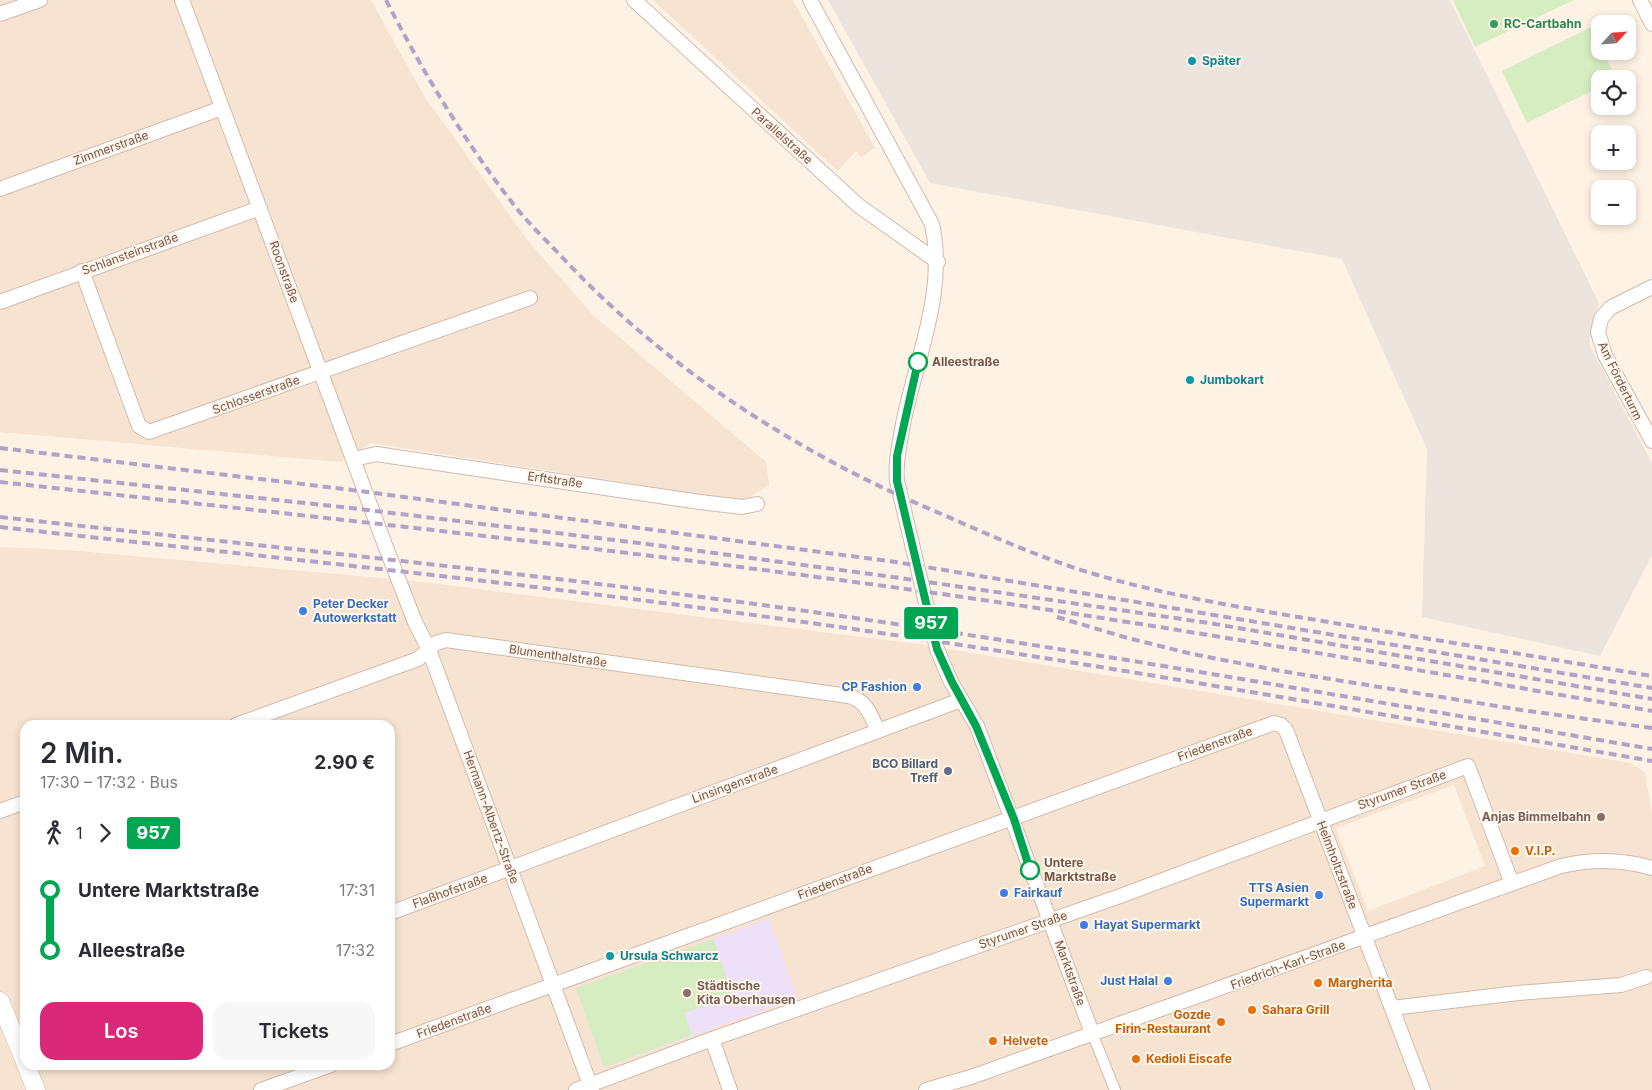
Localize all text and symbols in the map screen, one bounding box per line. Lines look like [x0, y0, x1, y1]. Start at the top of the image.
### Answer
north arrow [1591, 15, 1636, 60]
map controls [1591, 15, 1636, 225]
place label: RC-Cartbahn [1504, 16, 1581, 31]
marker: RC-Cartbahn [1488, 18, 1500, 30]
place label: Später [1202, 53, 1241, 68]
marker: Später [1186, 55, 1198, 67]
button: locate [1591, 70, 1636, 115]
street label: Parallelstraße [749, 104, 816, 167]
button: + [1591, 125, 1636, 170]
street label: Zimmerstraße [71, 127, 150, 168]
button: − [1591, 180, 1636, 225]
street label: Schlansteinstraße [80, 229, 180, 278]
street label: Roonstraße [266, 239, 303, 305]
street label: Am Förderturm [1595, 339, 1646, 423]
marker: Alleestraße [908, 352, 928, 372]
place label: Alleestraße [932, 354, 1000, 369]
street label: Schlosserstraße [210, 372, 302, 417]
place label: Jumbokart [1200, 372, 1264, 387]
marker: Jumbokart [1184, 374, 1196, 386]
street label: Erftstraße [526, 468, 584, 491]
place label: Peter Decker Autowerkstatt [313, 596, 397, 625]
marker: Peter Decker Autowerkstatt [297, 605, 309, 617]
line badge: 957 [902, 607, 960, 639]
text: 957 [914, 612, 948, 633]
street label: Blumenthalstraße [508, 641, 608, 670]
place label: CP Fashion [841, 679, 907, 694]
marker: CP Fashion [911, 681, 923, 693]
street label: Friedenstraße [1175, 723, 1254, 764]
text: 2 Min. [40, 736, 124, 770]
street label: Hermann-Albertz-Straße [460, 748, 523, 886]
text: 2.90 € [314, 751, 375, 774]
place label: BCO Billard Treff [872, 756, 938, 785]
street label: Linsingenstraße [690, 761, 780, 806]
marker: BCO Billard Treff [942, 765, 954, 777]
street label: Styrumer Straße [1356, 767, 1448, 812]
text: 17:30 – 17:32 · Bus [40, 772, 178, 792]
place label: Anjas Bimmelbahn [1482, 809, 1591, 824]
marker: Anjas Bimmelbahn [1595, 811, 1607, 823]
icon: walk [40, 819, 68, 847]
icon: forward [91, 819, 119, 847]
street label: Helmholtzstraße [1314, 819, 1361, 911]
text: 957 [137, 822, 170, 843]
text: 1 [76, 823, 83, 843]
place label: V.I.P. [1525, 843, 1556, 858]
marker: V.I.P. [1509, 845, 1521, 857]
place label: Untere Marktstraße [1044, 855, 1116, 884]
street label: Friedenstraße [795, 860, 874, 903]
marker: Untere Marktstraße [1020, 860, 1040, 880]
street label: Flaßhofstraße [410, 870, 489, 911]
text: Untere Marktstraße [78, 879, 259, 902]
text: 17:31 [339, 880, 375, 900]
place label: TTS Asien Supermarkt [1240, 880, 1310, 909]
place label: Fairkauf [1014, 885, 1063, 900]
marker: Fairkauf [998, 887, 1010, 899]
marker: TTS Asien Supermarkt [1313, 889, 1325, 901]
street label: Styrumer Straße [976, 907, 1069, 952]
place label: Hayat Supermarkt [1094, 917, 1201, 932]
marker: Hayat Supermarkt [1078, 919, 1090, 931]
street label: Friedrich-Karl-Straße [1228, 937, 1347, 992]
street label: Marktstraße [1052, 938, 1089, 1008]
text: Alleestraße [78, 939, 185, 962]
text: 17:32 [336, 940, 375, 960]
place label: Ursula Schwarcz [620, 948, 719, 963]
marker: Ursula Schwarcz [604, 950, 616, 962]
place label: Just Halal [1100, 973, 1158, 988]
marker: Just Halal [1162, 975, 1174, 987]
place label: Margherita [1328, 975, 1393, 990]
marker: Margherita [1312, 977, 1324, 989]
place label: Städtische Kita Oberhausen [697, 978, 796, 1007]
marker: Städtische Kita Oberhausen [681, 987, 693, 999]
street label: Friedenstraße [414, 1000, 493, 1041]
button: Los [40, 1002, 203, 1060]
button: Tickets [213, 1002, 375, 1060]
place label: Sahara Grill [1262, 1002, 1330, 1017]
marker: Sahara Grill [1246, 1004, 1258, 1016]
place label: Gozde Firin-Restaurant [1115, 1007, 1212, 1036]
marker: Gozde Firin-Restaurant [1215, 1016, 1227, 1028]
place label: Helvete [1003, 1033, 1048, 1048]
marker: Helvete [987, 1035, 999, 1047]
place label: Kedioli Eiscafe [1146, 1051, 1232, 1066]
marker: Kedioli Eiscafe [1130, 1053, 1142, 1065]

